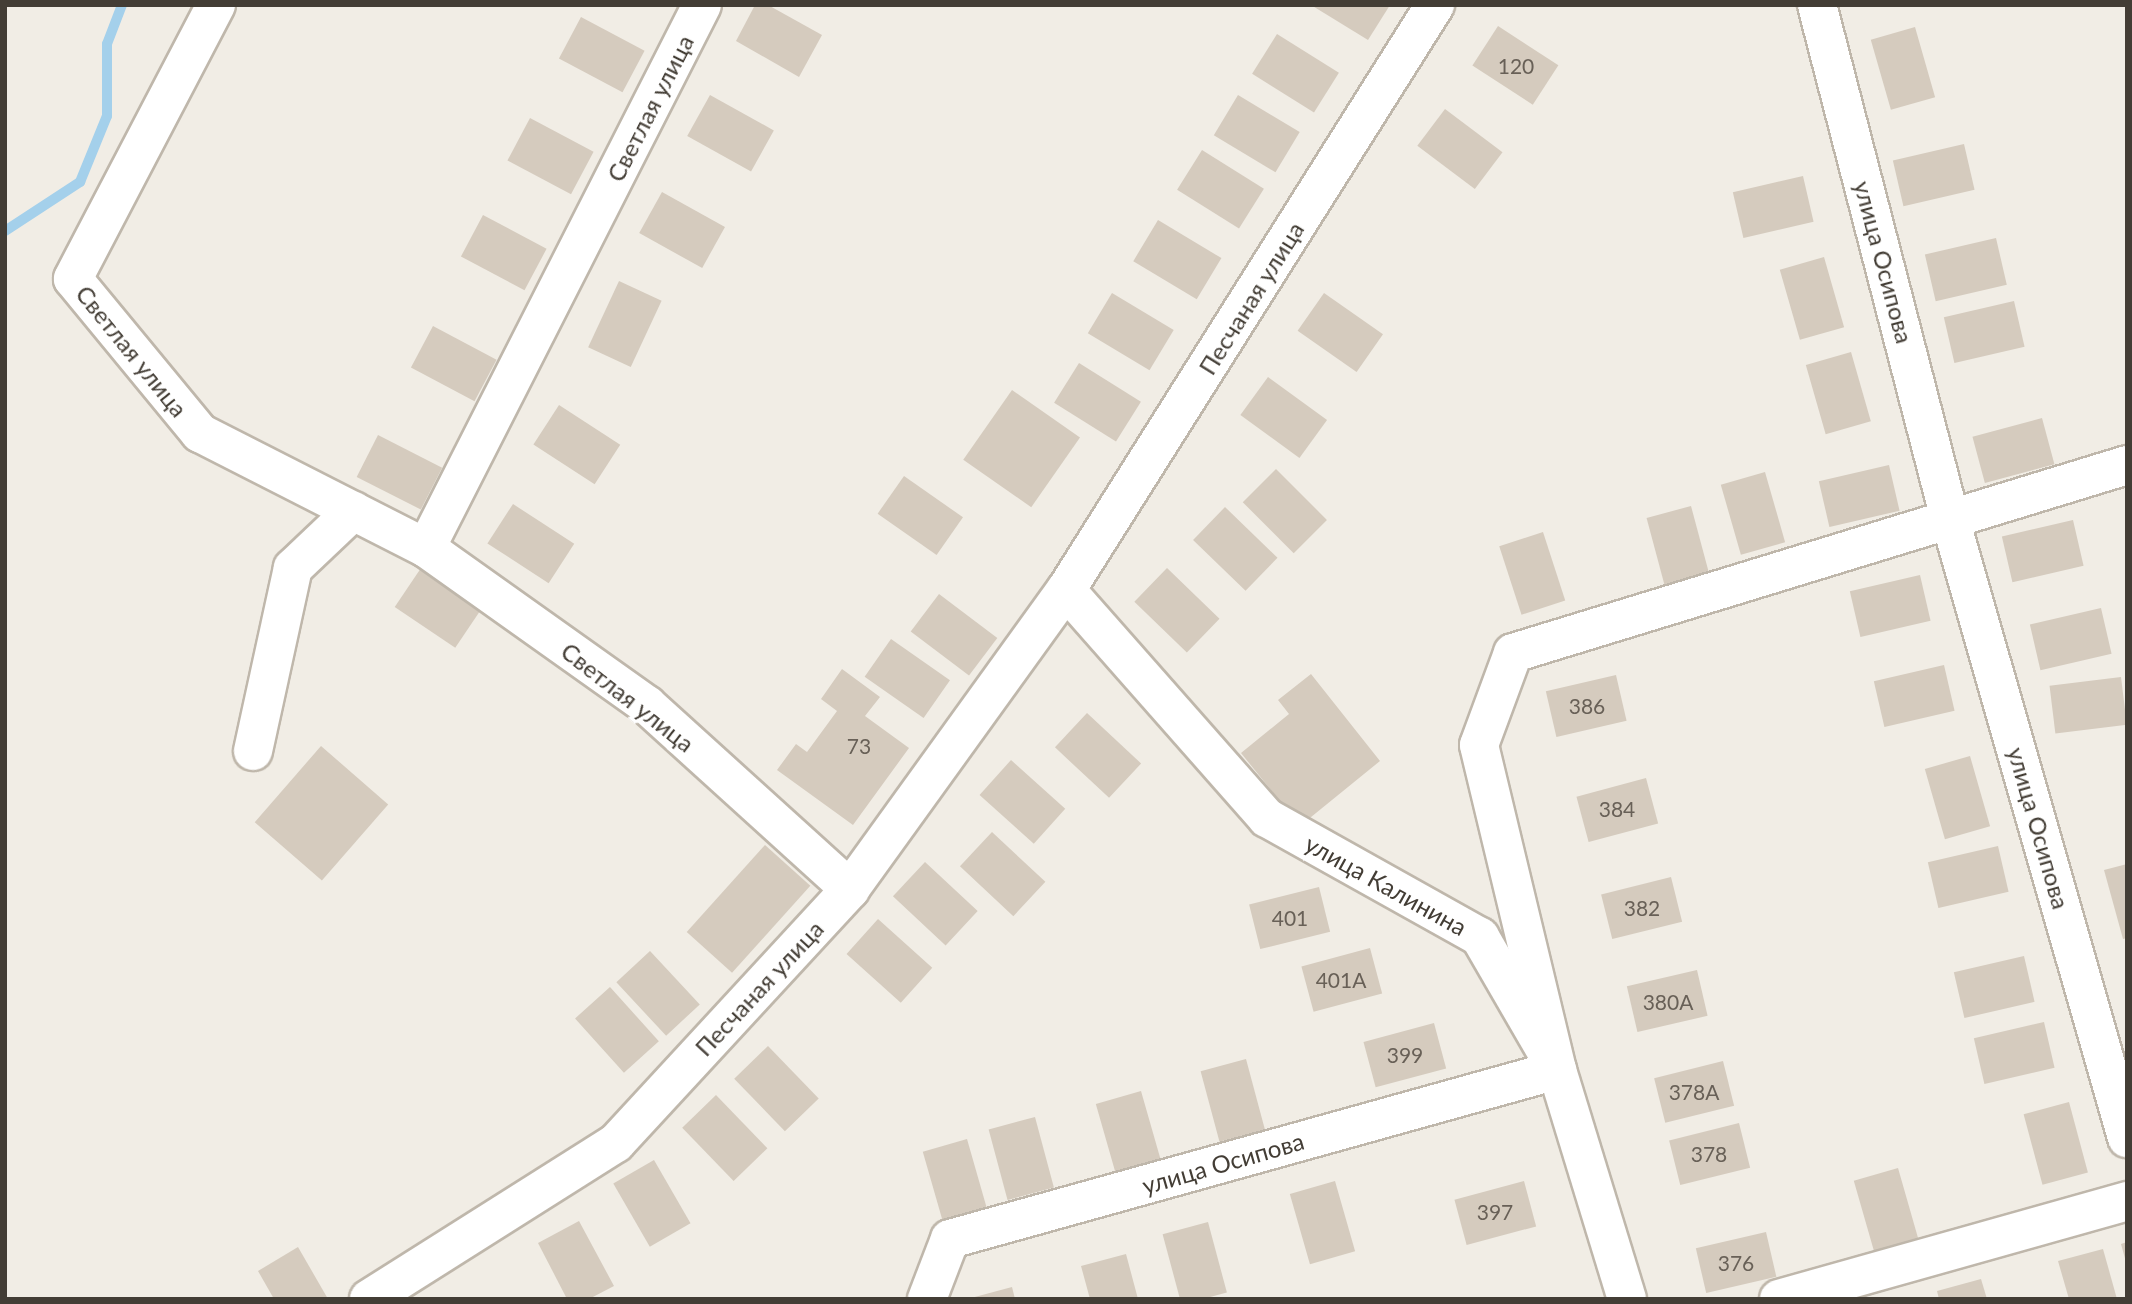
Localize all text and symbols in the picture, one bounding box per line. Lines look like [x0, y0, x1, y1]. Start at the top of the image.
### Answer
street label: Светлая улица [601, 30, 699, 186]
house number: 120 [1498, 53, 1534, 79]
street label: улица Осипова [1848, 178, 1920, 346]
street label: Песчаная улица [1193, 216, 1309, 380]
street label: Светлая улица [70, 279, 194, 423]
street label: Светлая улица [556, 636, 700, 758]
house number: 386 [1569, 693, 1605, 719]
house number: 73 [847, 733, 871, 759]
street label: улица Осипова [2002, 744, 2076, 912]
house number: 384 [1599, 796, 1635, 822]
street label: улица Калинина [1300, 829, 1472, 941]
house number: 382 [1624, 895, 1660, 921]
house number: 401 [1272, 905, 1308, 931]
street label: Песчаная улица [689, 914, 829, 1062]
house number: 401А [1316, 967, 1366, 993]
house number: 380А [1643, 989, 1693, 1015]
house number: 399 [1387, 1042, 1423, 1068]
house number: 378А [1669, 1079, 1719, 1105]
street label: улица Осипова [1139, 1126, 1307, 1200]
house number: 378 [1691, 1141, 1727, 1167]
house number: 397 [1477, 1199, 1513, 1225]
house number: 376 [1718, 1250, 1754, 1276]

